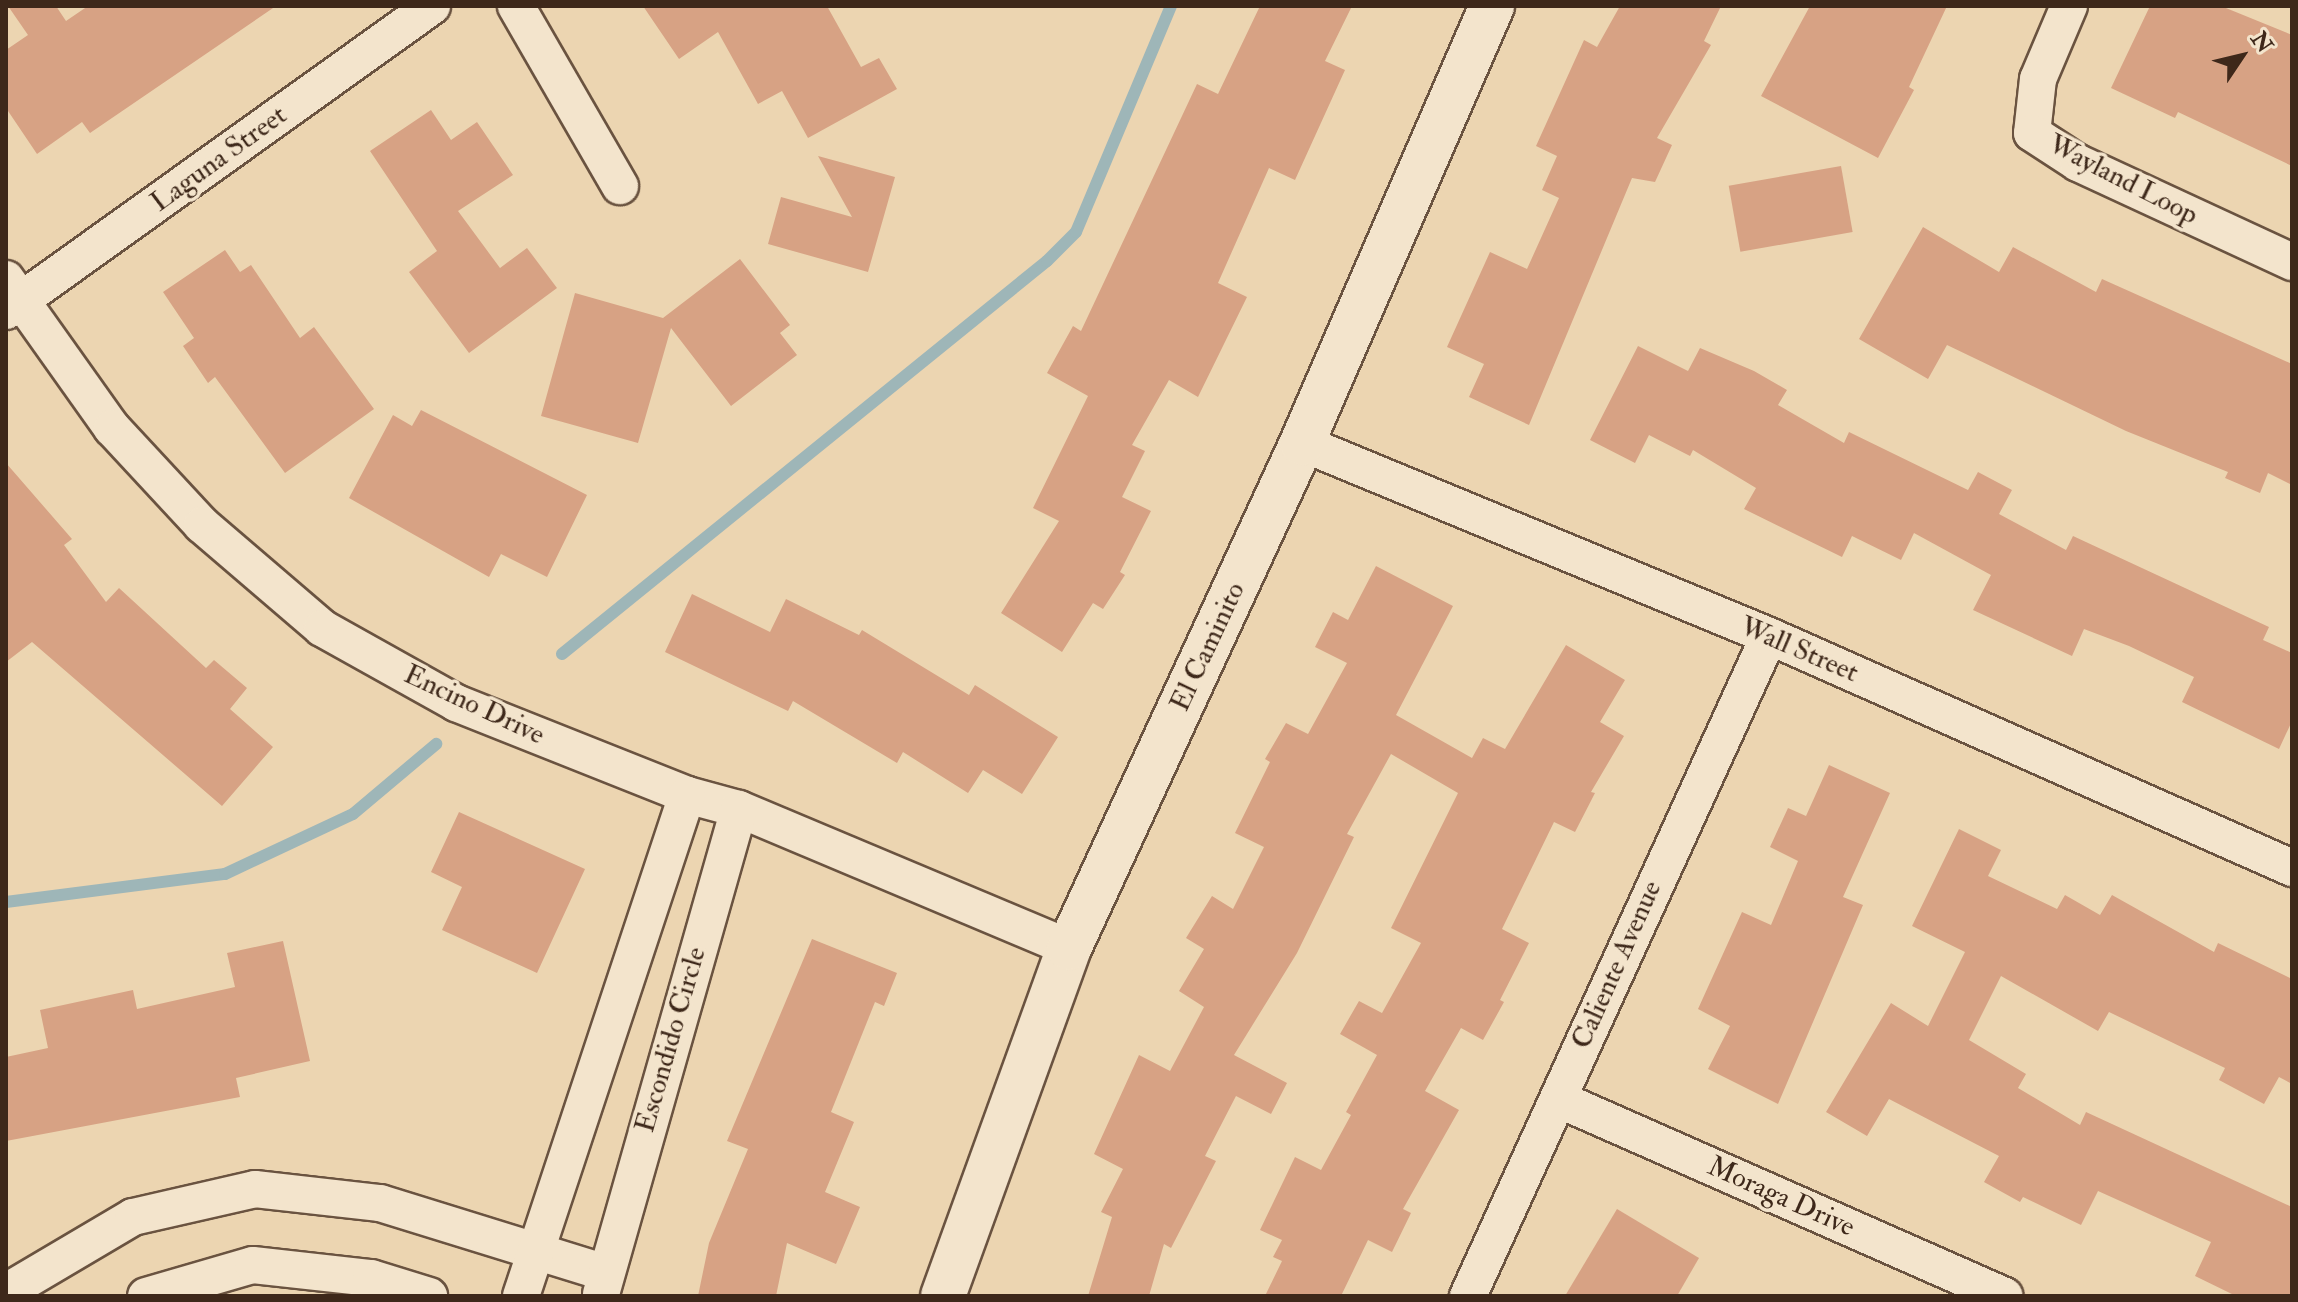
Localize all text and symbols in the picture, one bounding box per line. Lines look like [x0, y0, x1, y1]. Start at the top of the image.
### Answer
north arrow [2202, 16, 2282, 96]
text: N [2245, 26, 2279, 58]
street label: Laguna Street [145, 98, 293, 220]
street label: Wayland Loop [2042, 128, 2204, 232]
street label: El Caminito [1164, 577, 1252, 717]
street label: Wall Street [1735, 610, 1863, 690]
street label: Encino Drive [398, 658, 550, 752]
street label: Caliente Avenue [1565, 876, 1669, 1054]
street label: Escondido Circle [629, 943, 713, 1137]
street label: Moraga Drive [1702, 1150, 1860, 1244]

